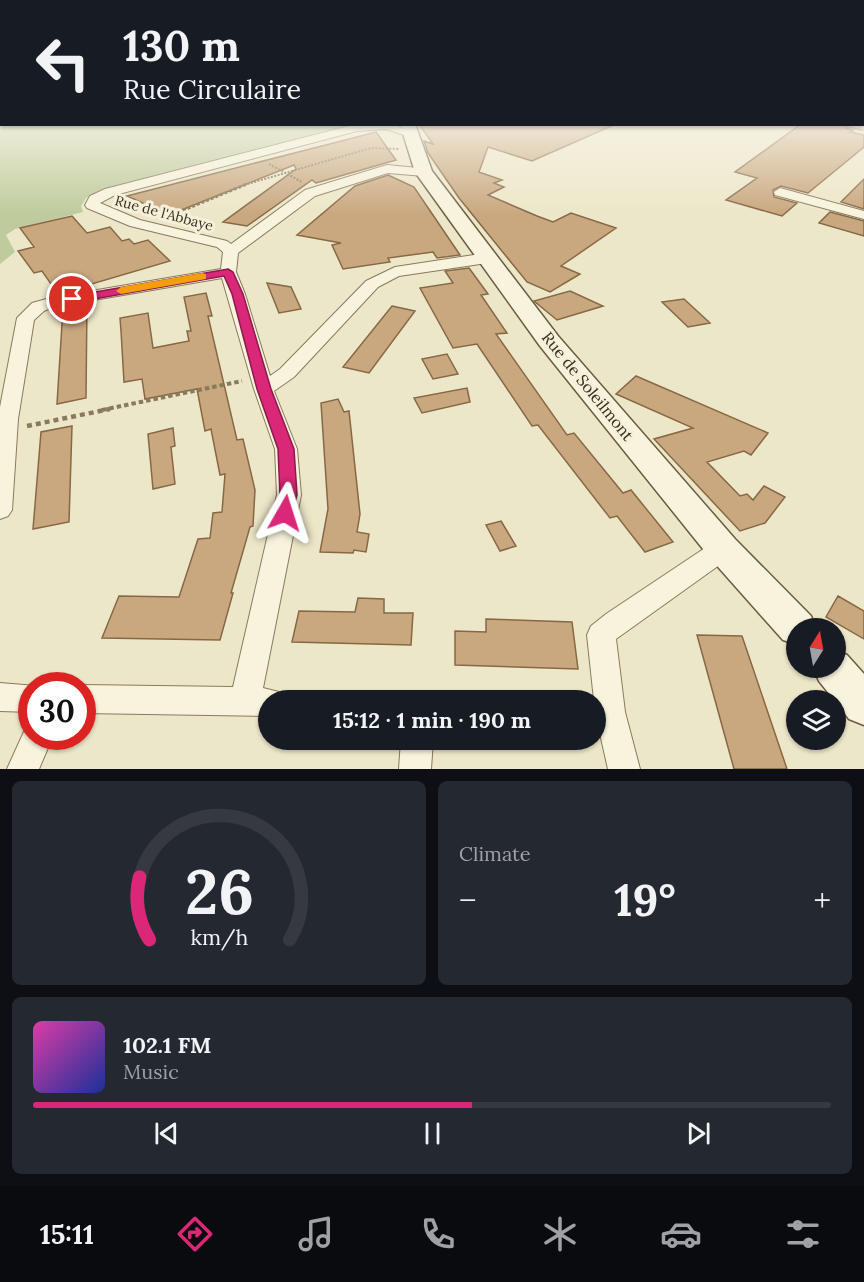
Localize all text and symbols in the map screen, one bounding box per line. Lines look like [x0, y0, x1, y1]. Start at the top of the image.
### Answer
text: 130 m [123, 19, 240, 73]
icon: left [24, 24, 102, 102]
text: Rue Circulaire [123, 72, 301, 106]
street label: Rue de l'Abbaye [113, 191, 216, 235]
pin [46, 273, 97, 324]
icon: arrive [55, 282, 88, 315]
street label: Rue de Soleilmont [538, 327, 639, 445]
position arrow [253, 481, 317, 545]
north arrow [786, 618, 846, 678]
map controls [786, 618, 846, 750]
speed limit sign: 30 [18, 672, 96, 750]
button: layers [786, 690, 846, 750]
text: 15:12 · 1 min · 190 m [333, 706, 531, 734]
text: Climate [459, 841, 531, 866]
text: 26 [184, 851, 254, 931]
text: 19° [614, 871, 676, 928]
text: − [459, 879, 477, 921]
text: + [813, 879, 831, 921]
text: km/h [190, 923, 248, 951]
text: 102.1 FM [123, 1031, 211, 1059]
text: Music [123, 1059, 179, 1084]
icon: previous [150, 1117, 183, 1150]
icon: pause [416, 1117, 449, 1150]
icon: next [682, 1117, 715, 1150]
icon: directions [174, 1213, 216, 1255]
icon: music [295, 1213, 337, 1255]
icon: phone [417, 1213, 459, 1255]
icon: climate [539, 1213, 581, 1255]
icon: car [660, 1213, 702, 1255]
icon: filters [782, 1213, 824, 1255]
text: 15:11 [40, 1217, 94, 1251]

